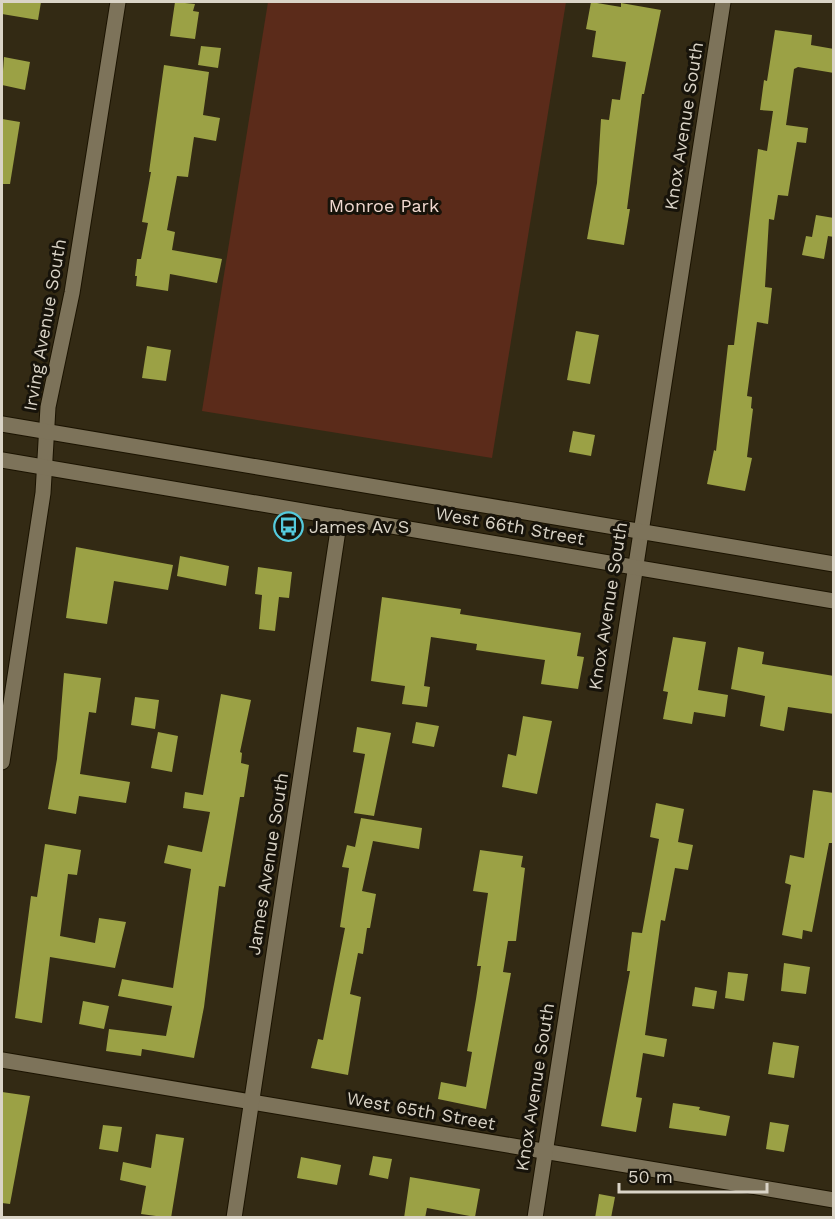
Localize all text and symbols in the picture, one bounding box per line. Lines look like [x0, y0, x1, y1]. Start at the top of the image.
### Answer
street label: Knox Avenue South [660, 40, 707, 212]
park label: Monroe Park [329, 195, 439, 216]
street label: Irving Avenue South [19, 237, 70, 413]
street label: West 66th Street [434, 502, 587, 549]
bus stop icon: James Av S [272, 511, 304, 543]
place label: James Av S [309, 516, 409, 537]
street label: Knox Avenue South [584, 520, 631, 692]
street label: James Avenue South [243, 771, 292, 957]
street label: Knox Avenue South [511, 1001, 558, 1173]
street label: West 65th Street [345, 1087, 498, 1134]
scale bar [619, 1156, 768, 1194]
text: 50 m [628, 1166, 673, 1187]

